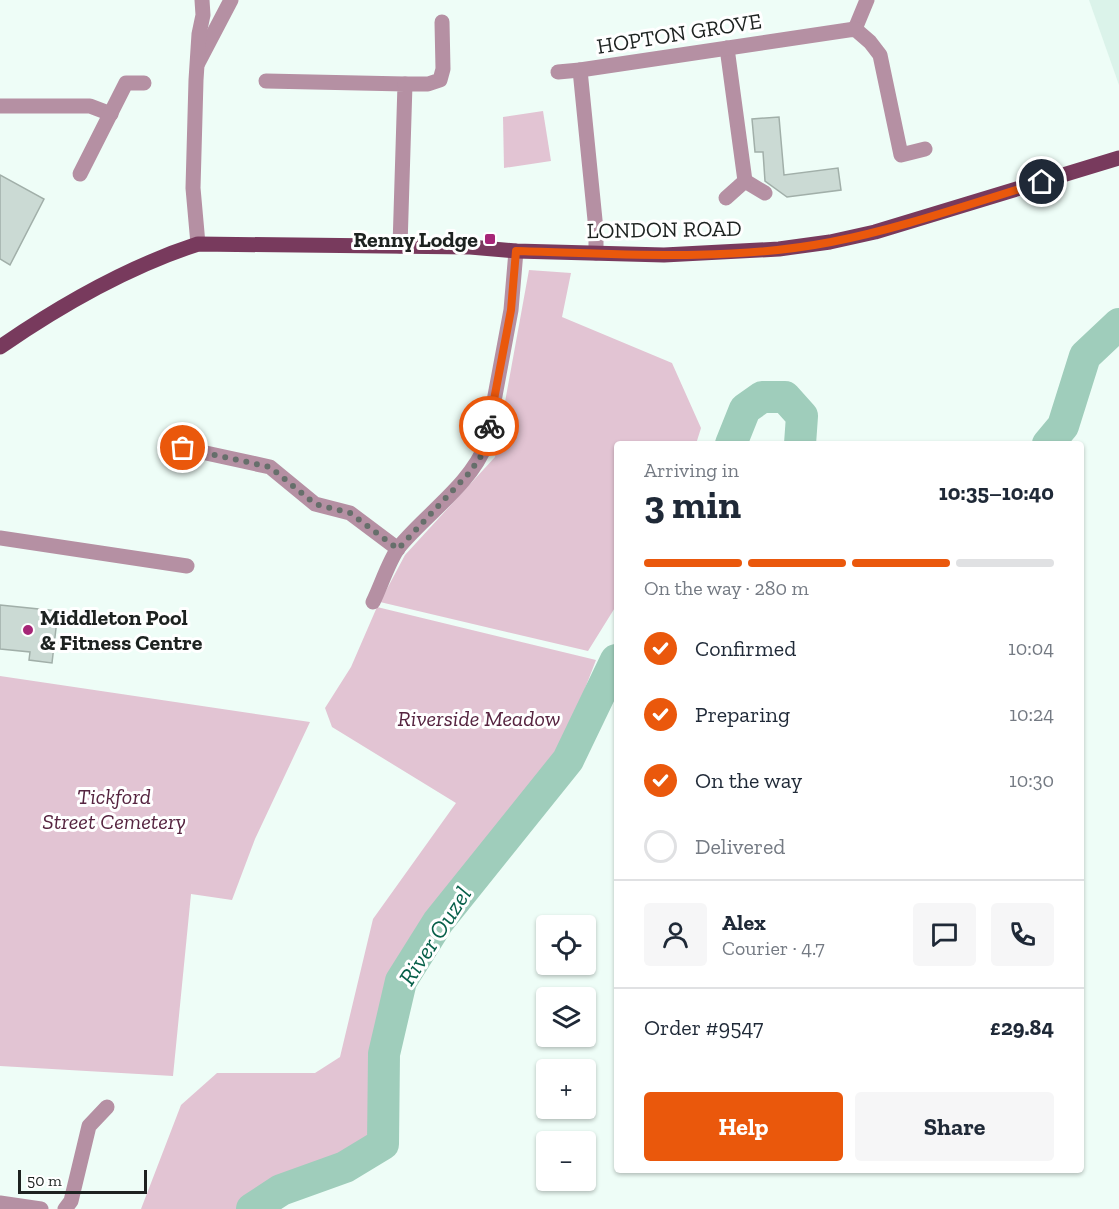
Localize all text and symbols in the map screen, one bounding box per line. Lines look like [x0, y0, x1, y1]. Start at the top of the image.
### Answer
street label: HOPTON GROVE [595, 7, 763, 60]
pin [1016, 156, 1067, 207]
icon: home [1025, 165, 1058, 198]
street label: LONDON ROAD [586, 215, 742, 244]
place label: Renny Lodge [353, 226, 478, 253]
marker: Renny Lodge [483, 232, 497, 246]
courier [459, 396, 519, 456]
icon: bike [473, 410, 506, 443]
pin [157, 422, 208, 473]
icon: bag [166, 431, 199, 464]
text: Arriving in [644, 458, 739, 482]
text: 10:35–10:40 [939, 479, 1054, 506]
text: 3 min [644, 481, 741, 528]
text: On the way · 280 m [644, 576, 809, 600]
place label: Middleton Pool & Fitness Centre [40, 604, 203, 656]
marker: Middleton Pool & Fitness Centre [21, 623, 35, 637]
icon: check [644, 632, 677, 665]
text: Confirmed [695, 635, 796, 662]
text: 10:04 [1008, 636, 1054, 660]
icon: check [644, 698, 677, 731]
text: Preparing [695, 701, 790, 728]
text: 10:24 [1009, 702, 1054, 726]
park label: Riverside Meadow [398, 705, 561, 732]
icon: check [644, 764, 677, 797]
text: On the way [695, 767, 802, 794]
text: 10:30 [1009, 768, 1054, 792]
park label: Tickford Street Cemetery [42, 783, 186, 835]
text: Delivered [695, 833, 785, 860]
water label: River Ouzel [392, 881, 477, 991]
button: person [644, 903, 707, 966]
button: chat [913, 903, 976, 966]
button: phone [991, 903, 1054, 966]
text: Alex [722, 909, 766, 936]
map controls [536, 915, 596, 1191]
button: locate [536, 915, 596, 975]
text: Courier · 4.7 [722, 936, 825, 960]
button: layers [536, 987, 596, 1047]
text: Order #9547 [644, 1014, 763, 1041]
text: £29.84 [990, 1014, 1054, 1041]
button: + [536, 1059, 596, 1119]
button: Help [644, 1092, 843, 1161]
button: Share [855, 1092, 1054, 1161]
button: − [536, 1131, 596, 1191]
scale bar [18, 1167, 147, 1194]
text: 50 m [27, 1171, 62, 1190]

